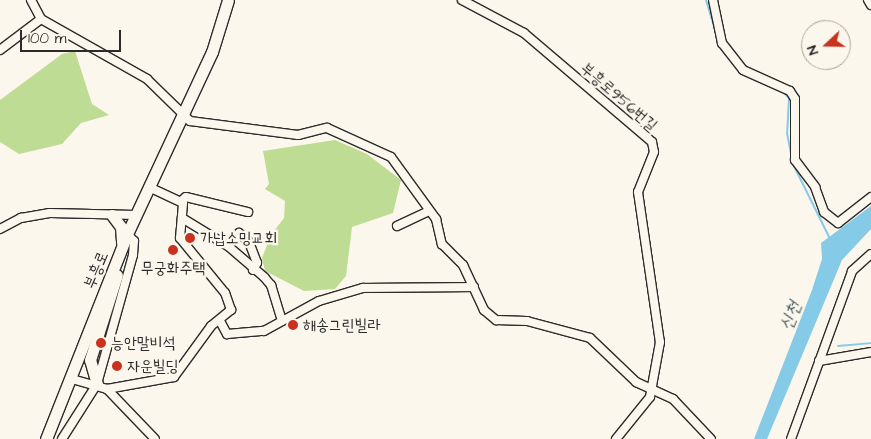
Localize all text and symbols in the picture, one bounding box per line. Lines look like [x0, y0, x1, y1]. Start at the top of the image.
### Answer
scale bar [22, 20, 124, 52]
north arrow [801, 20, 851, 70]
text: 100 m [28, 28, 67, 49]
text: N [802, 42, 824, 58]
street label: 부흥로956번길 [577, 59, 661, 135]
place label: 가납소밍교회 [200, 228, 277, 248]
marker: 가납소밍교회 [184, 232, 196, 244]
marker: 무궁화주택 [167, 244, 179, 256]
street label: 부흥로 [80, 248, 112, 292]
place label: 무궁화주택 [141, 258, 205, 278]
water label: 신천 [776, 299, 806, 333]
place label: 해송그린빌라 [303, 315, 380, 335]
marker: 해송그린빌라 [287, 319, 299, 331]
place label: 능안말비석 [111, 333, 175, 353]
marker: 능안말비석 [95, 337, 107, 349]
place label: 자운빌딩 [127, 356, 178, 376]
marker: 자운빌딩 [111, 360, 123, 372]

